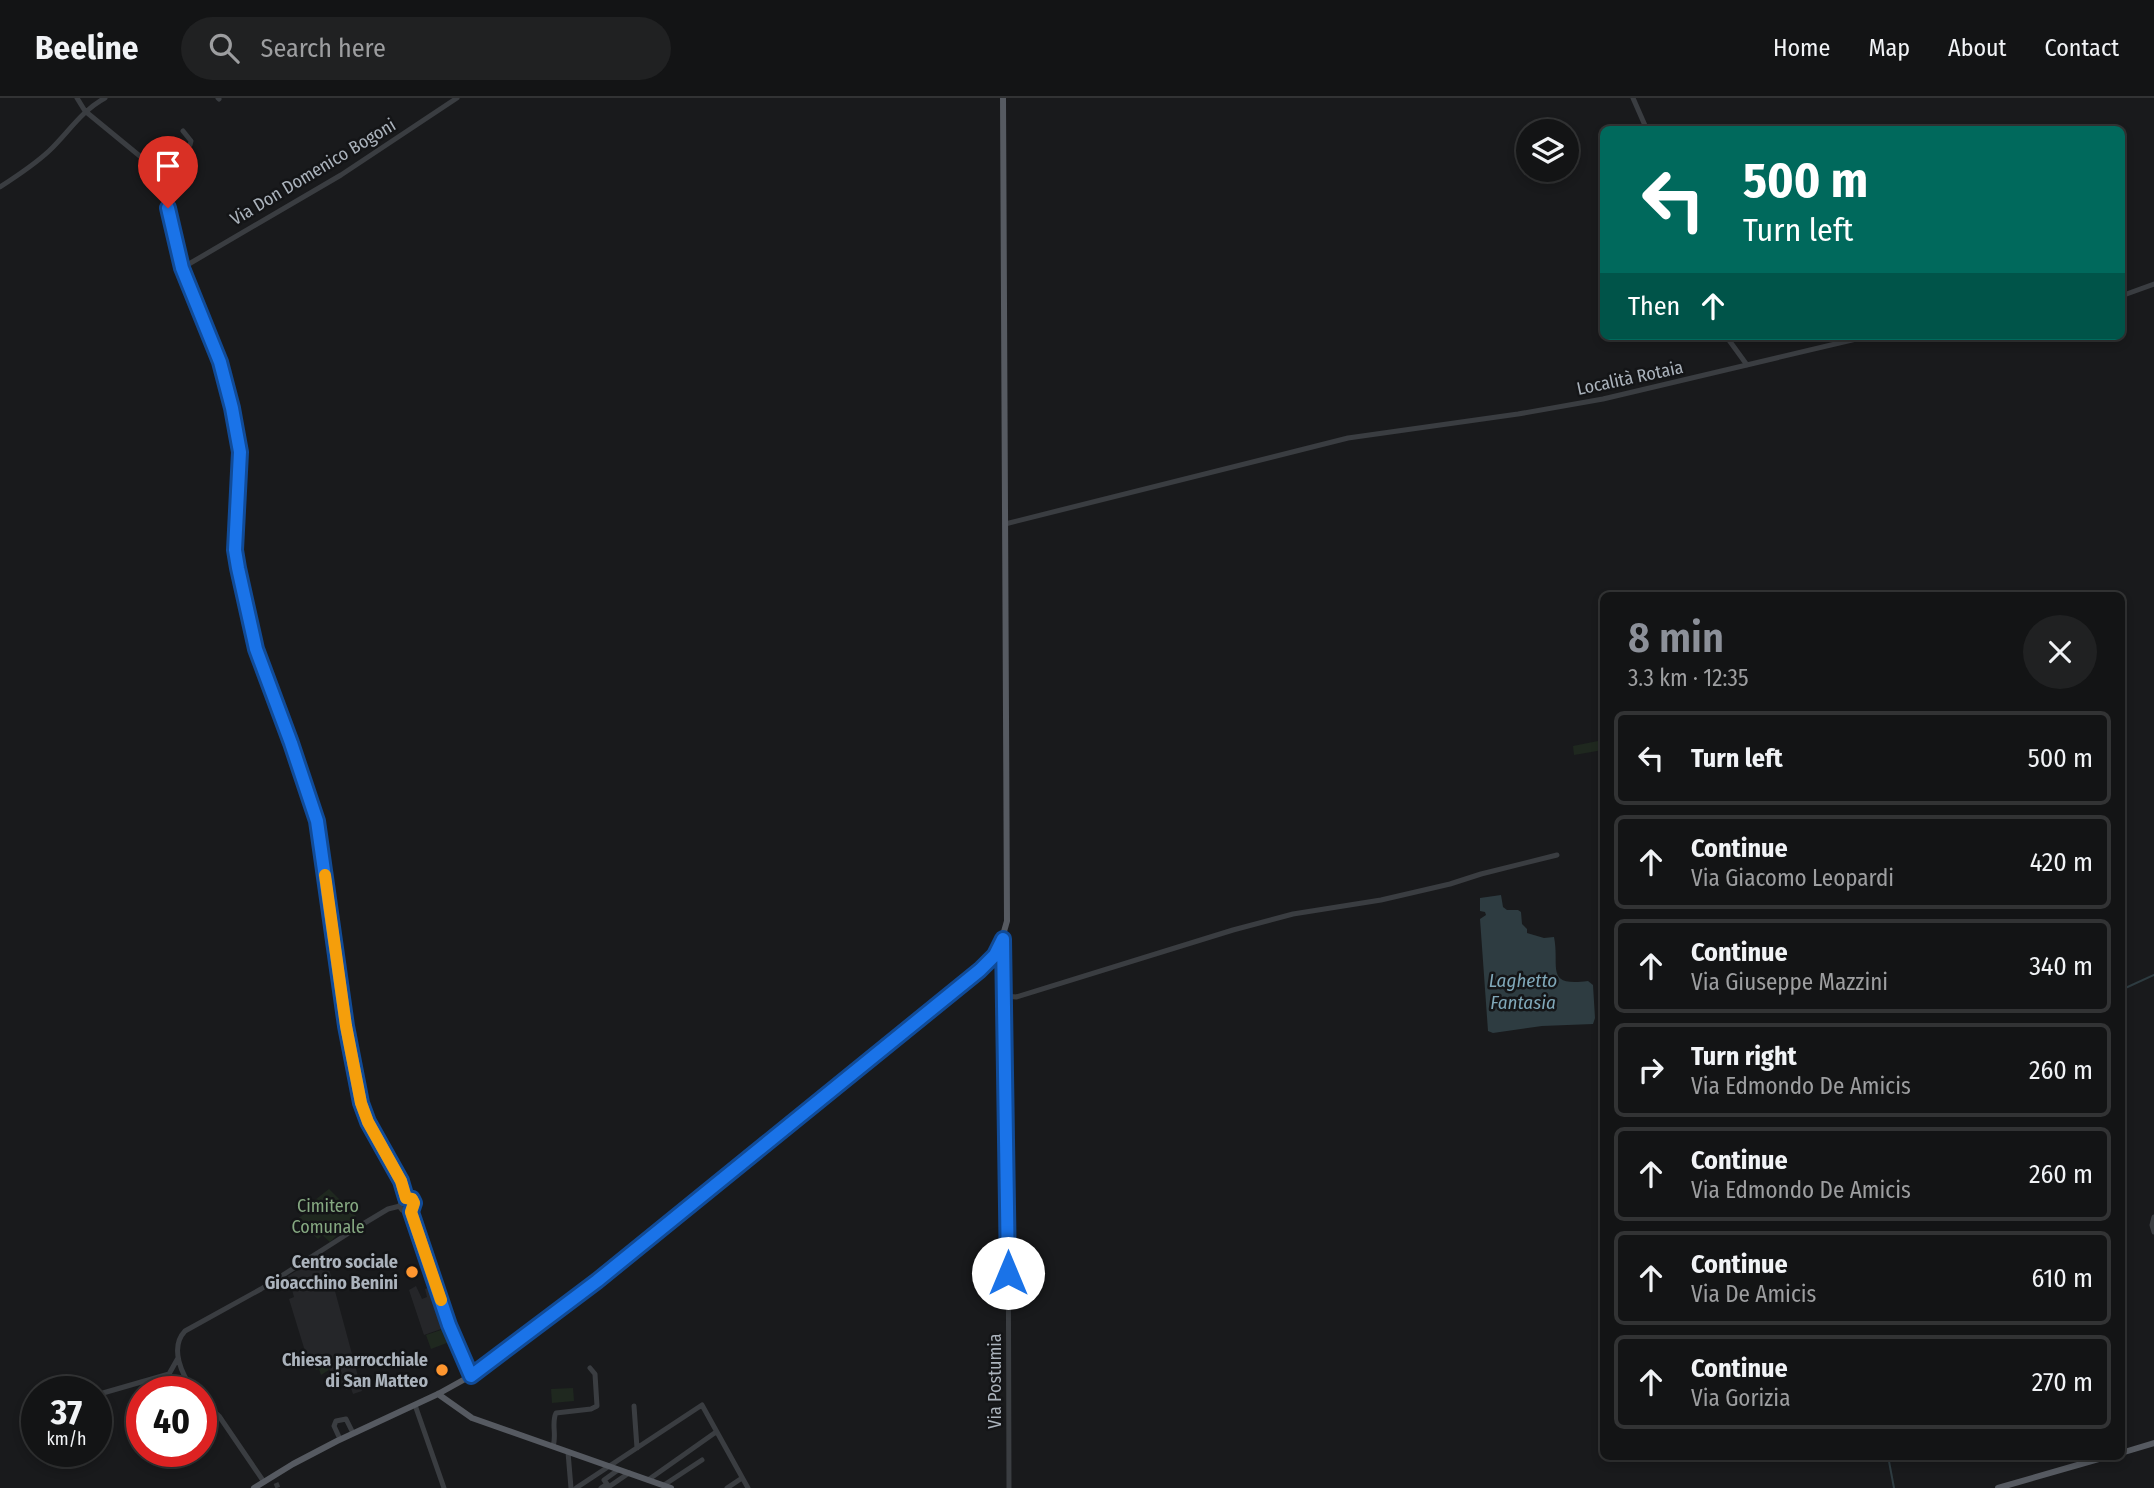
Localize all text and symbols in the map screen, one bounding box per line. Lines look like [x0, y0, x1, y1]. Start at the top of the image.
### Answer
search box [181, 17, 671, 80]
text: Beeline [35, 28, 139, 68]
icon: search [205, 29, 243, 67]
text: Search here [261, 33, 386, 64]
text: Home [1773, 34, 1830, 62]
text: Map [1868, 34, 1910, 62]
text: About [1948, 34, 2006, 62]
text: Contact [2044, 34, 2119, 62]
street label: Via Don Domenico Bogoni [226, 114, 400, 230]
map controls [1516, 119, 1579, 182]
button: layers [1516, 119, 1579, 182]
pin [138, 136, 198, 208]
icon: arrive [149, 147, 187, 185]
text: 500 m [1743, 151, 1868, 210]
icon: left [1628, 154, 1719, 245]
text: Turn left [1743, 211, 1853, 249]
icon: ahead [1694, 287, 1732, 325]
text: Then [1628, 291, 1680, 322]
street label: Località Rotaia [1575, 356, 1685, 400]
text: 8 min [1628, 613, 1724, 663]
button: close [2023, 615, 2097, 689]
text: 3.3 km · 12:35 [1628, 664, 1748, 692]
icon: left [1632, 739, 1670, 777]
text: Turn left [1691, 743, 1783, 774]
text: 500 m [2028, 743, 2093, 774]
text: Continue [1691, 833, 1788, 864]
icon: ahead [1632, 843, 1670, 881]
text: 420 m [2030, 847, 2093, 878]
text: Via Giacomo Leopardi [1691, 864, 1894, 892]
text: Continue [1691, 937, 1788, 968]
icon: ahead [1632, 947, 1670, 985]
text: 340 m [2029, 951, 2093, 982]
text: Via Giuseppe Mazzini [1691, 968, 1888, 996]
water label: Laghetto Fantasia [1489, 969, 1557, 1014]
text: Turn right [1691, 1041, 1797, 1072]
icon: right [1632, 1051, 1670, 1089]
text: 260 m [2029, 1055, 2093, 1086]
text: Via Edmondo De Amicis [1691, 1072, 1911, 1100]
text: Continue [1691, 1145, 1788, 1176]
icon: ahead [1632, 1155, 1670, 1193]
text: 260 m [2029, 1159, 2093, 1190]
text: Via Edmondo De Amicis [1691, 1176, 1911, 1204]
park label: Cimitero Comunale [291, 1195, 365, 1238]
position arrow [971, 1236, 1045, 1310]
text: Continue [1691, 1249, 1788, 1280]
place label: Centro sociale Gioacchino Benini [265, 1251, 398, 1294]
icon: ahead [1632, 1259, 1670, 1297]
text: 610 m [2031, 1263, 2093, 1294]
marker: Centro sociale Gioacchino Benini [404, 1264, 420, 1280]
text: Via De Amicis [1691, 1280, 1816, 1308]
street label: Via Postumia [984, 1333, 1006, 1429]
place label: Chiesa parrocchiale di San Matteo [282, 1349, 428, 1392]
text: Continue [1691, 1353, 1788, 1384]
marker: Chiesa parrocchiale di San Matteo [434, 1362, 450, 1378]
icon: ahead [1632, 1363, 1670, 1401]
text: 270 m [2032, 1367, 2093, 1398]
speed limit sign: 40 [126, 1376, 217, 1467]
text: Via Gorizia [1691, 1384, 1790, 1412]
text: 37 [51, 1391, 82, 1433]
text: km/h [46, 1428, 87, 1450]

